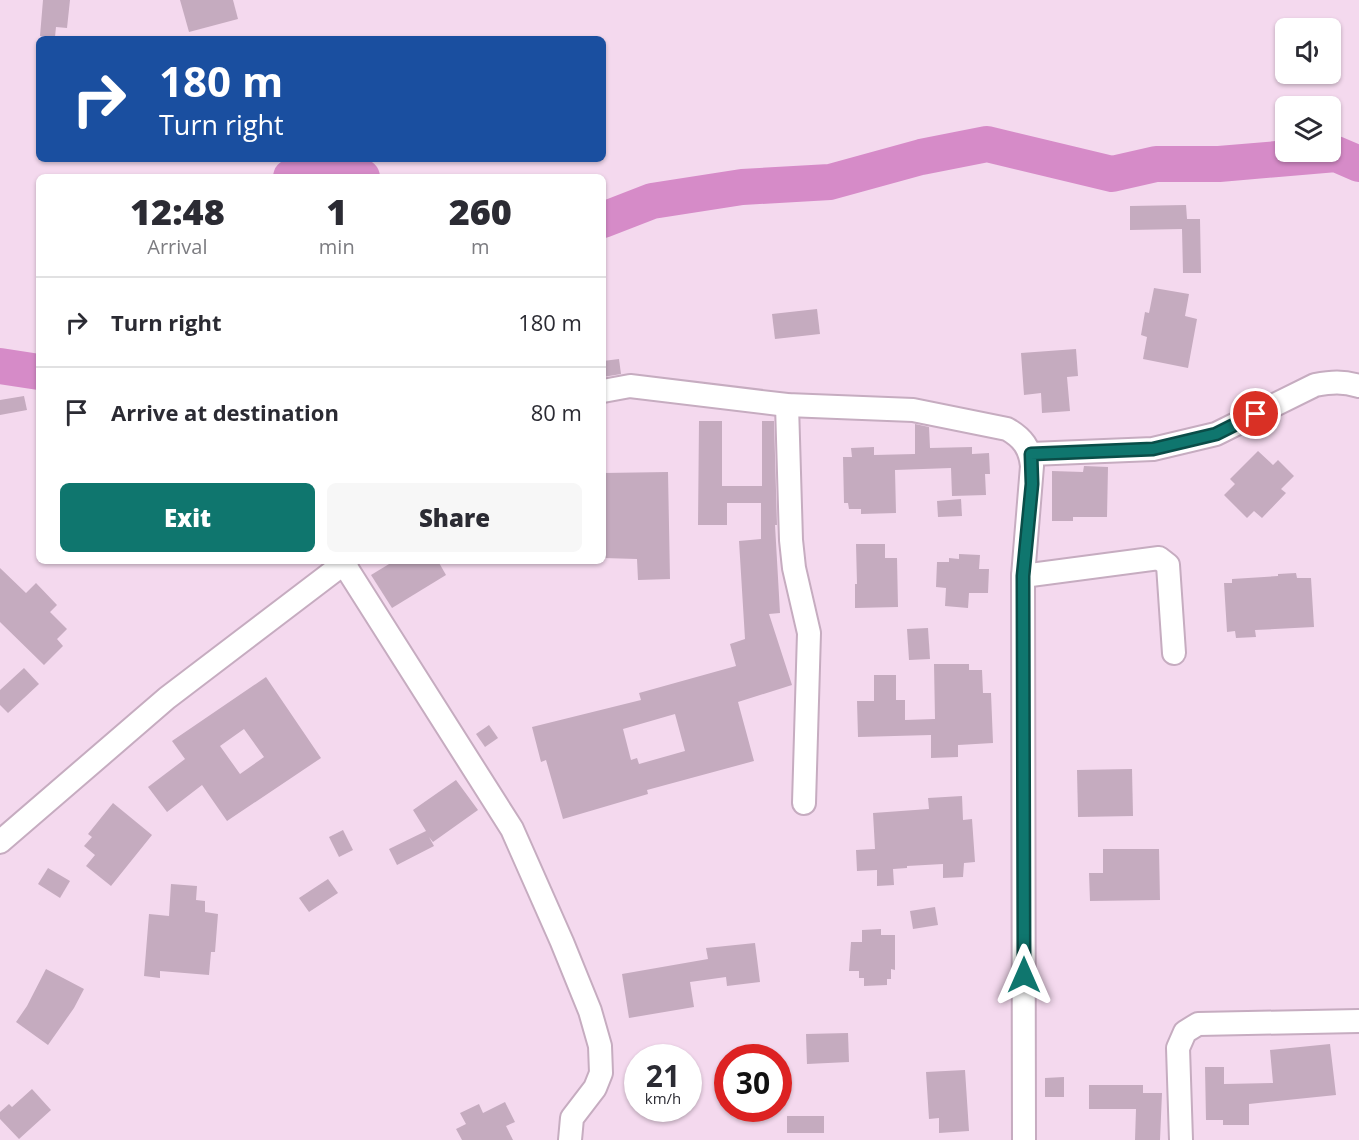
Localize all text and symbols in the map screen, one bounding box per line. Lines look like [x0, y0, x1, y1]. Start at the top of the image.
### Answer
map controls [1275, 18, 1341, 162]
button: sound [1275, 18, 1341, 84]
text: 180 m [159, 52, 283, 109]
icon: right [60, 60, 138, 138]
button: layers [1275, 96, 1341, 162]
text: Turn right [159, 106, 284, 143]
text: 12:48 [130, 187, 225, 236]
text: 1 [326, 187, 347, 236]
text: 260 [449, 187, 512, 236]
text: Arrival [147, 233, 208, 260]
text: min [319, 233, 355, 260]
text: m [471, 233, 490, 260]
icon: right [60, 306, 93, 339]
text: Turn right [111, 307, 222, 337]
text: 180 m [518, 307, 582, 337]
pin [1230, 388, 1281, 439]
icon: arrive [60, 396, 93, 429]
text: Arrive at destination [111, 397, 339, 427]
text: 80 m [531, 397, 582, 427]
icon: arrive [1239, 397, 1272, 430]
button: Exit [60, 483, 315, 552]
button: Share [327, 483, 582, 552]
position arrow [992, 943, 1056, 1007]
speed limit sign: 30 [714, 1044, 792, 1122]
text: 21 [646, 1055, 680, 1096]
text: km/h [645, 1088, 681, 1108]

